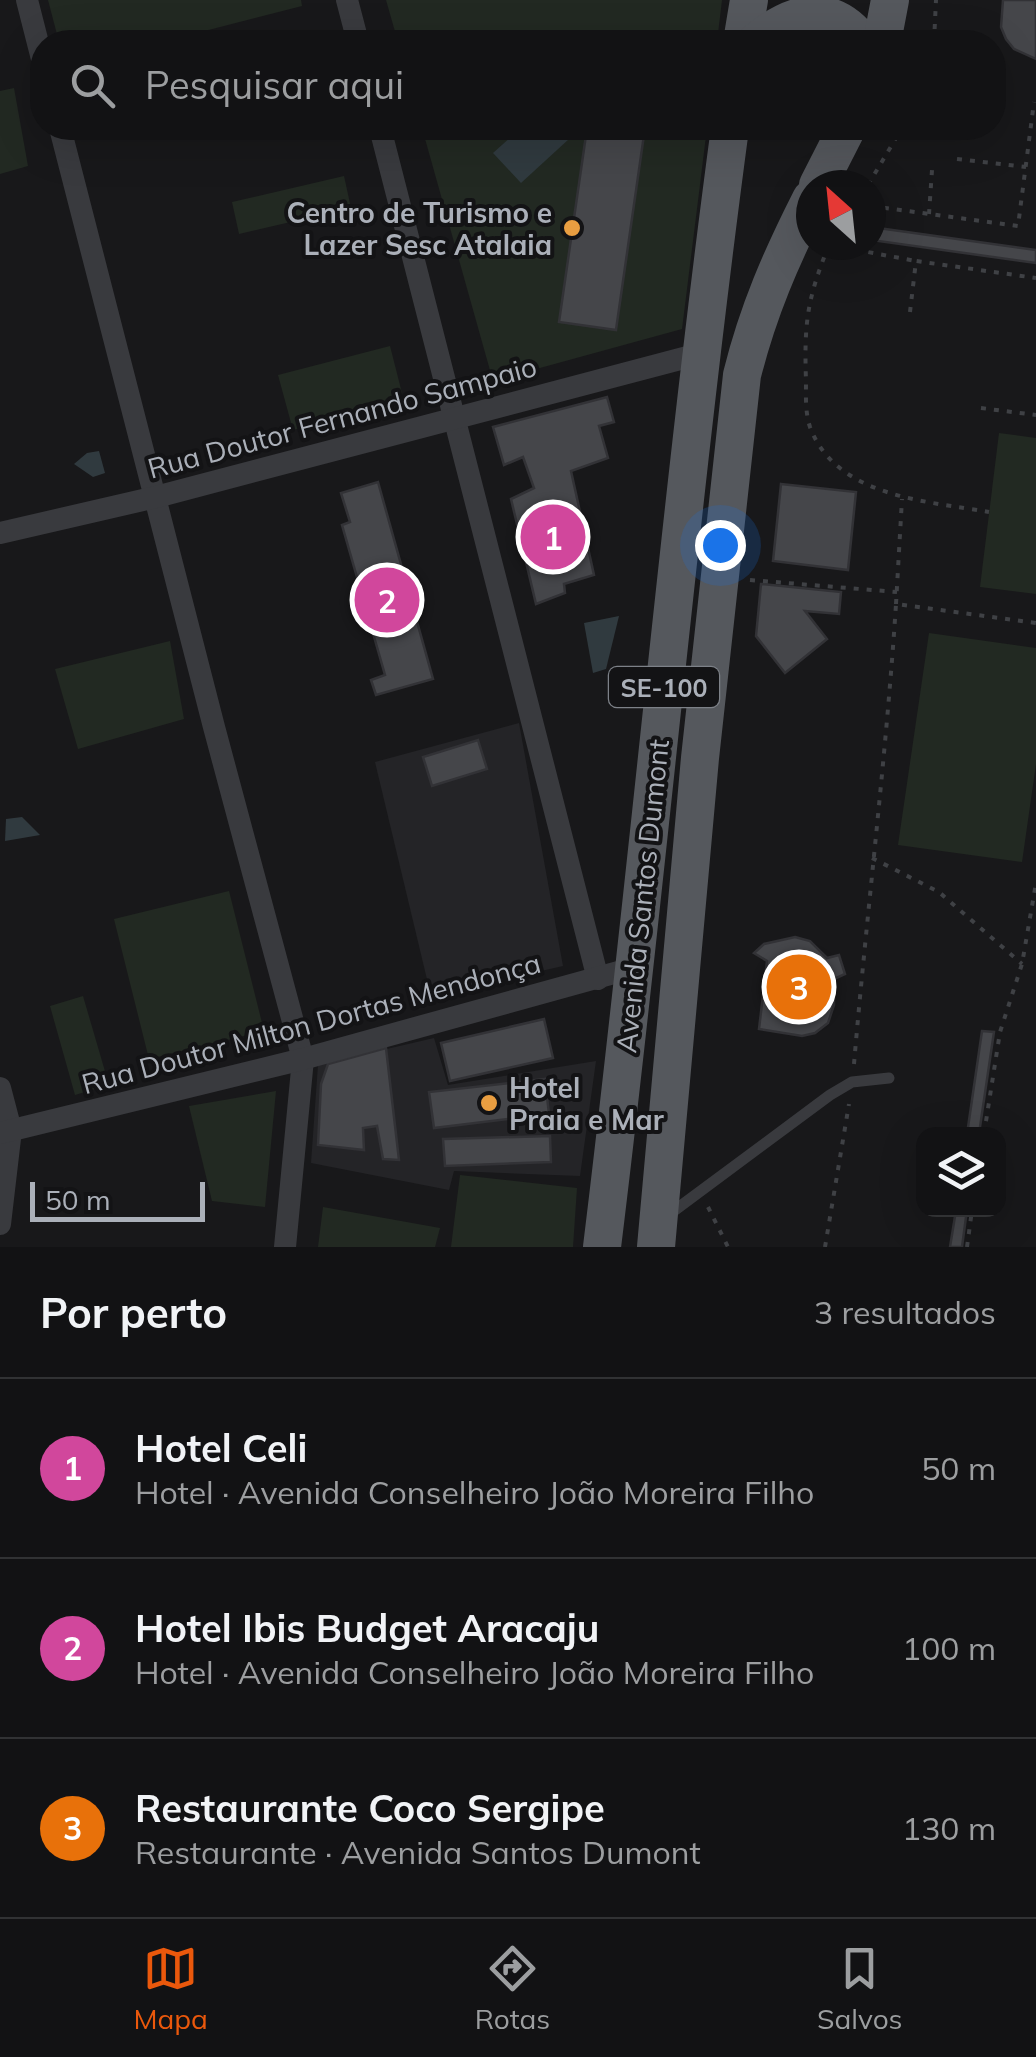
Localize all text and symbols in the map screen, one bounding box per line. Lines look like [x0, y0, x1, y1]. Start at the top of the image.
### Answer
search box [30, 30, 1006, 140]
icon: search [65, 58, 120, 113]
text: Pesquisar aqui [145, 61, 404, 109]
north arrow [796, 170, 886, 260]
place label: Centro de Turismo e Lazer Sesc Atalaia [287, 195, 552, 262]
marker: Centro de Turismo e Lazer Sesc Atalaia [561, 217, 583, 239]
street label: Rua Doutor Fernando Sampaio [144, 348, 540, 486]
pin: 1 [520, 500, 586, 574]
your location [695, 520, 746, 571]
pin: 2 [354, 562, 420, 638]
road number: SE-100 [609, 667, 719, 707]
street label: Avenida Santos Dumont [608, 737, 676, 1055]
street label: Rua Doutor Milton Dortas Mendonça [78, 945, 544, 1101]
pin: 3 [766, 950, 832, 1024]
place label: Hotel Praia e Mar [509, 1070, 664, 1137]
marker: Hotel Praia e Mar [478, 1092, 500, 1114]
map controls [916, 1127, 1006, 1217]
button: layers [916, 1127, 1006, 1217]
scale bar [30, 1177, 205, 1222]
text: 50 m [45, 1182, 111, 1217]
text: Por perto [40, 1286, 227, 1339]
text: 3 resultados [814, 1292, 996, 1332]
text: Hotel Celi [135, 1424, 307, 1472]
text: 1 [63, 1448, 82, 1488]
text: 50 m [921, 1448, 996, 1488]
text: Hotel · Avenida Conselheiro João Moreira Filho [135, 1472, 814, 1512]
text: Hotel Ibis Budget Aracaju [135, 1604, 599, 1652]
text: 2 [63, 1628, 82, 1668]
text: 100 m [902, 1628, 996, 1668]
text: Hotel · Avenida Conselheiro João Moreira Filho [135, 1652, 814, 1692]
text: Restaurante Coco Sergipe [135, 1784, 605, 1832]
text: 3 [63, 1808, 82, 1848]
text: 130 m [902, 1808, 996, 1848]
text: Restaurante · Avenida Santos Dumont [135, 1832, 701, 1872]
tab: Mapa [133, 1941, 208, 2036]
tab: Rotas [475, 1941, 550, 2036]
tab: Salvos [817, 1941, 903, 2036]

